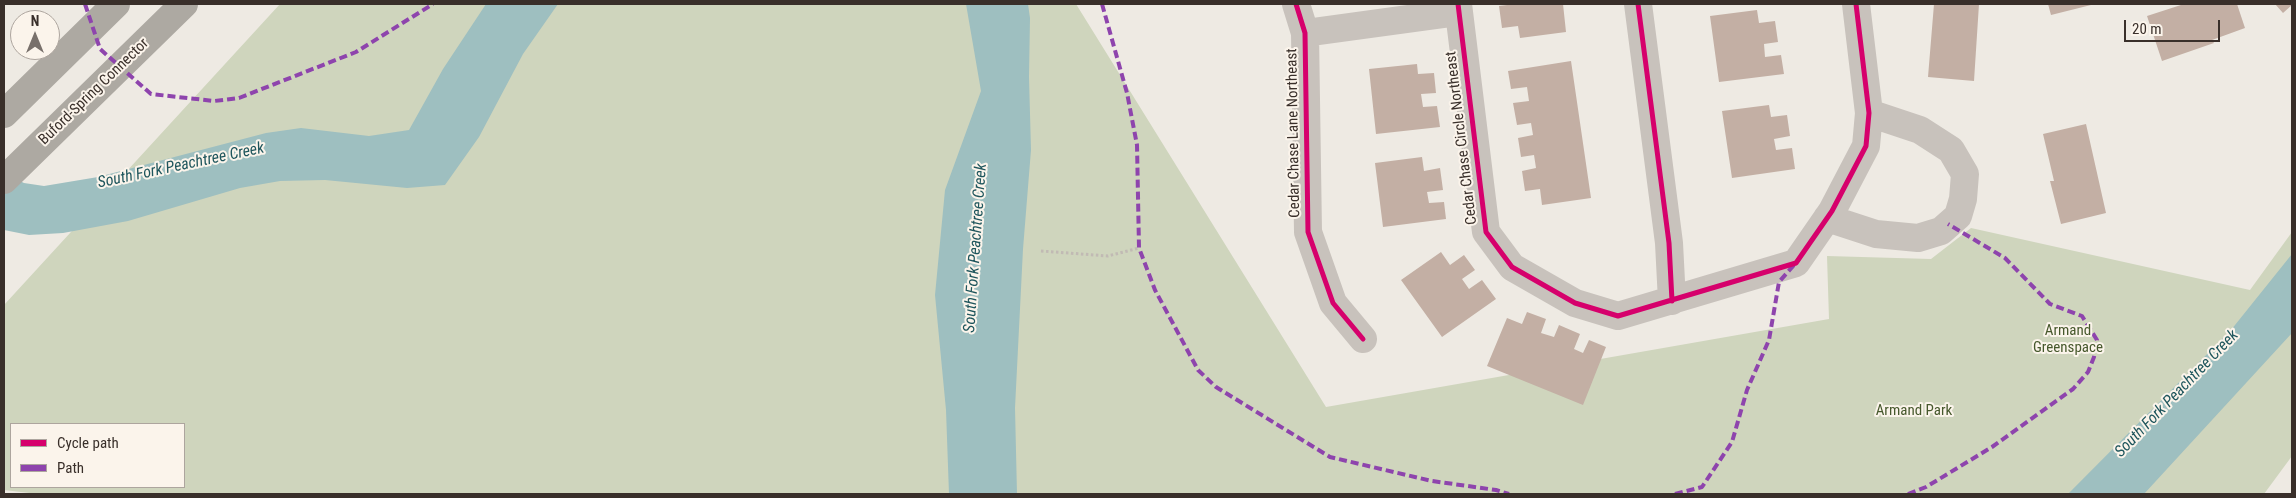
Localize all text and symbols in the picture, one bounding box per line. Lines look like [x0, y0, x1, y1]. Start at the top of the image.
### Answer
north arrow [10, 10, 60, 60]
scale bar [2126, 10, 2222, 42]
text: N [31, 13, 39, 29]
text: 20 m [2132, 20, 2162, 38]
street label: Buford-Spring Connector [35, 35, 153, 149]
street label: Cedar Chase Lane Northeast [1284, 48, 1304, 218]
street label: Cedar Chase Circle Northeast [1442, 50, 1482, 226]
water label: South Fork Peachtree Creek [96, 139, 266, 193]
water label: South Fork Peachtree Creek [961, 163, 991, 333]
park label: Armand Greenspace [2033, 322, 2103, 357]
water label: South Fork Peachtree Creek [2111, 326, 2243, 462]
park label: Armand Park [1876, 402, 1952, 420]
legend [10, 423, 185, 488]
text: Cycle path [57, 434, 119, 452]
text: Path [57, 459, 84, 477]

